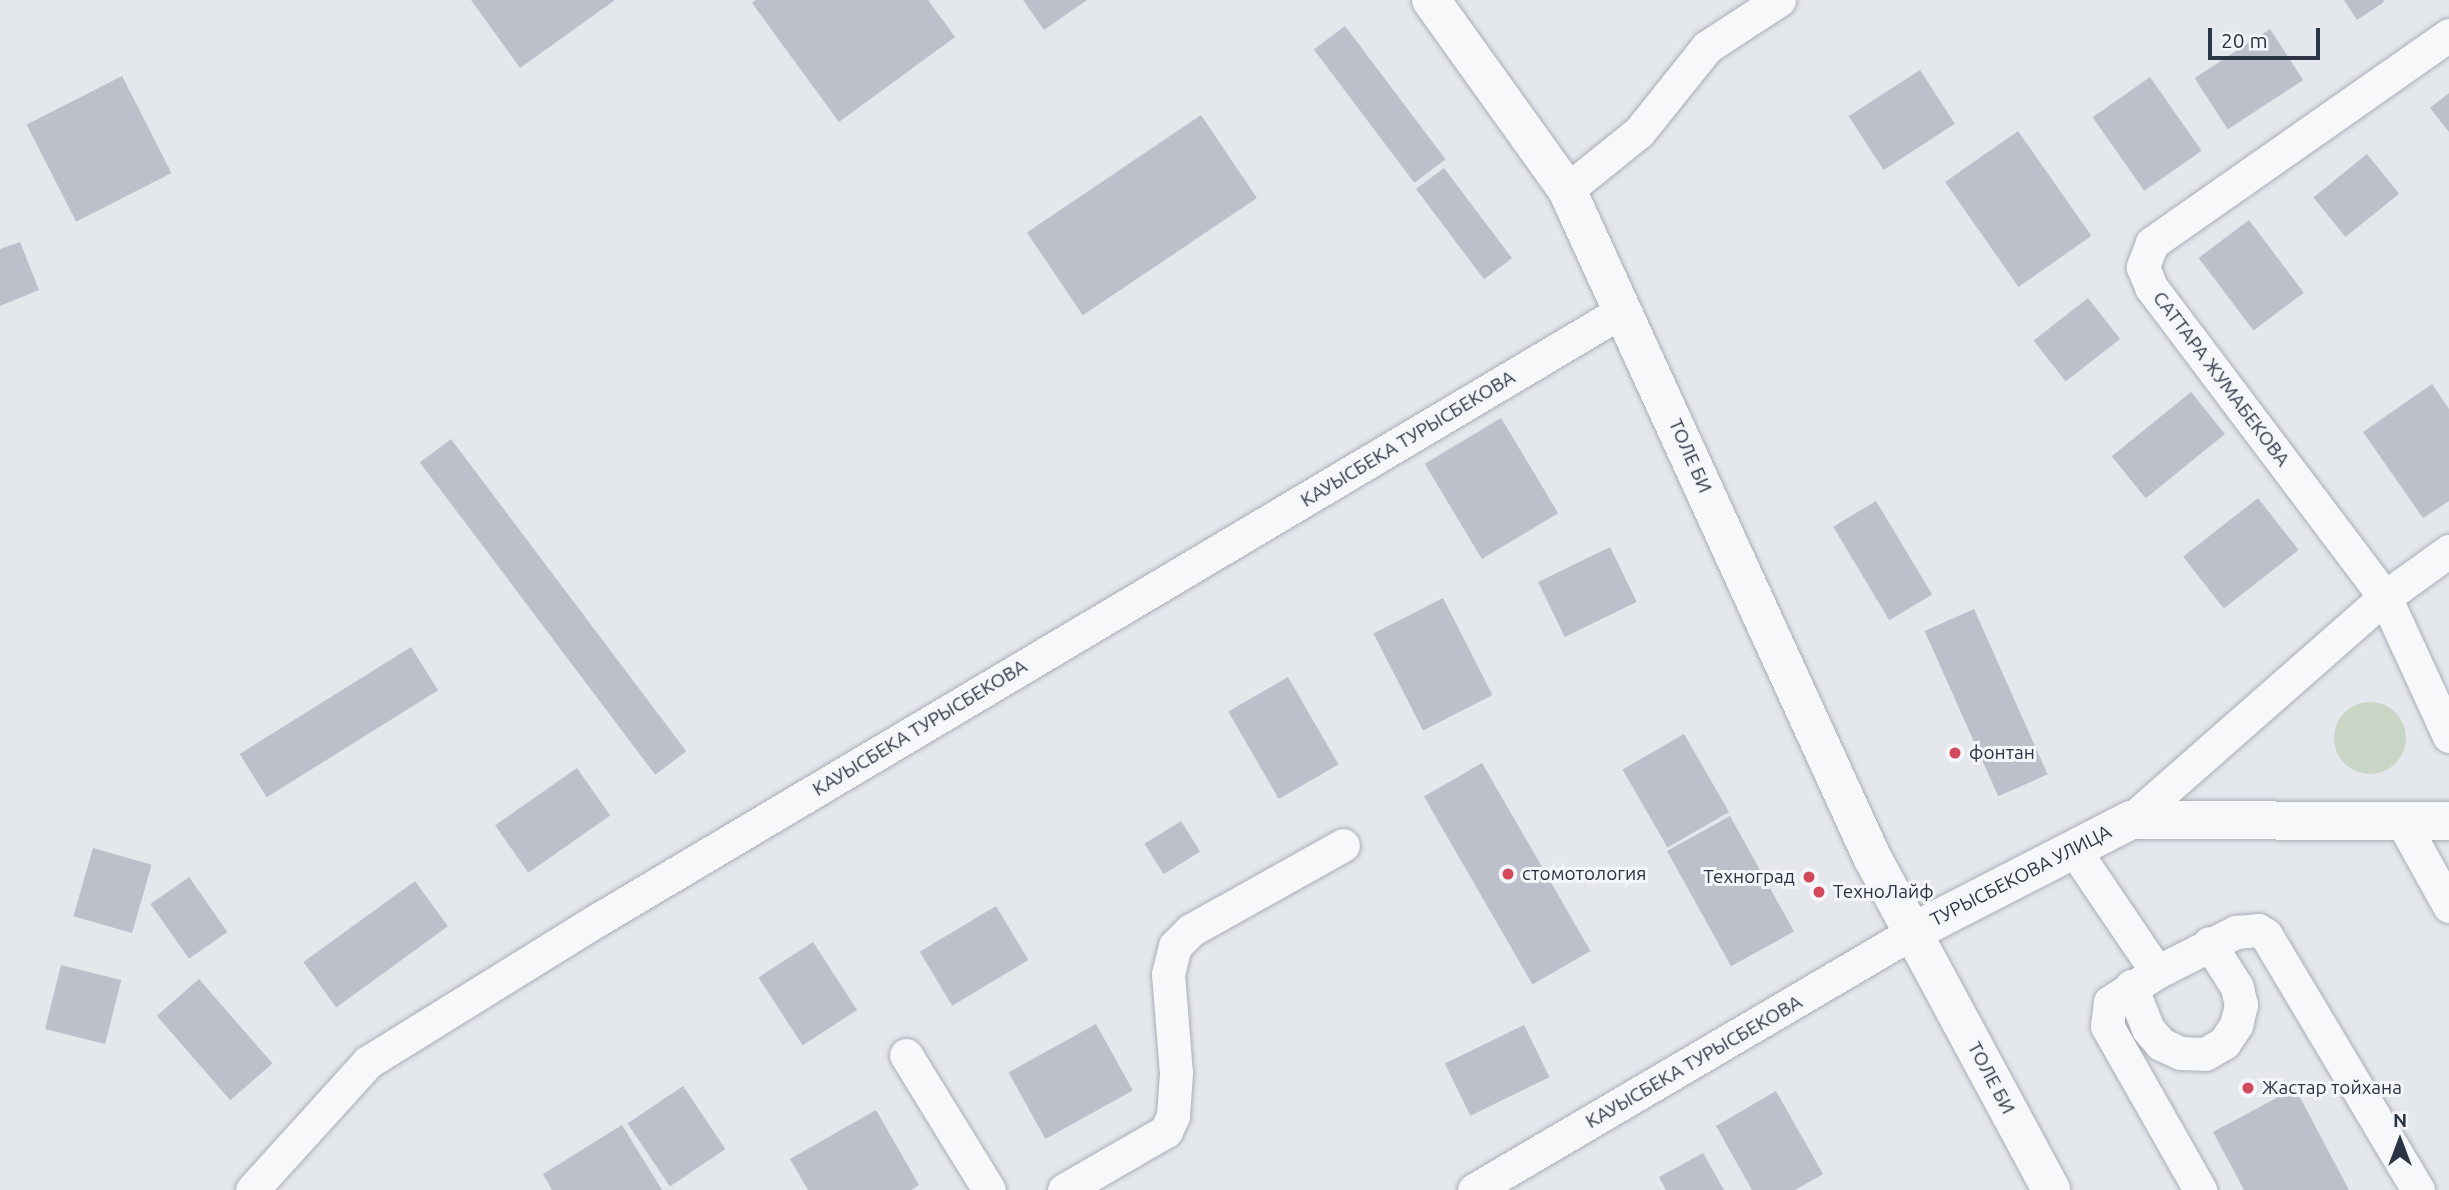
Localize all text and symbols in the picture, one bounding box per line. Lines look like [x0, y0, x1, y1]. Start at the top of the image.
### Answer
scale bar [2211, 14, 2323, 58]
text: 20 m [2221, 28, 2268, 52]
street label: САТТАРА ЖУМАБЕКОВА [2148, 287, 2294, 471]
street label: КАУЫСБЕКА ТУРЫСБЕКОВА [1297, 366, 1519, 512]
street label: ТОЛЕ БИ [1664, 416, 1716, 496]
street label: КАУЫСБЕКА ТУРЫСБЕКОВА [809, 655, 1031, 801]
place label: фонтан [1969, 742, 2035, 764]
marker: фонтан [1947, 745, 1963, 761]
street label: ТУРЫСБЕКОВА УЛИЦА [1927, 820, 2115, 932]
place label: стомотология [1522, 863, 1646, 885]
marker: стомотология [1500, 866, 1516, 882]
place label: Техноград [1703, 866, 1795, 888]
marker: Техноград [1801, 869, 1817, 885]
place label: ТехноЛайф [1833, 881, 1934, 903]
marker: ТехноЛайф [1811, 884, 1827, 900]
street label: КАУЫСБЕКА ТУРЫСБЕКОВА [1582, 991, 1806, 1133]
street label: ТОЛЕ БИ [1963, 1038, 2019, 1118]
place label: Жастар тойхана [2262, 1077, 2402, 1099]
marker: Жастар тойхана [2240, 1080, 2256, 1096]
north arrow [2365, 1106, 2435, 1176]
text: N [2393, 1109, 2407, 1131]

